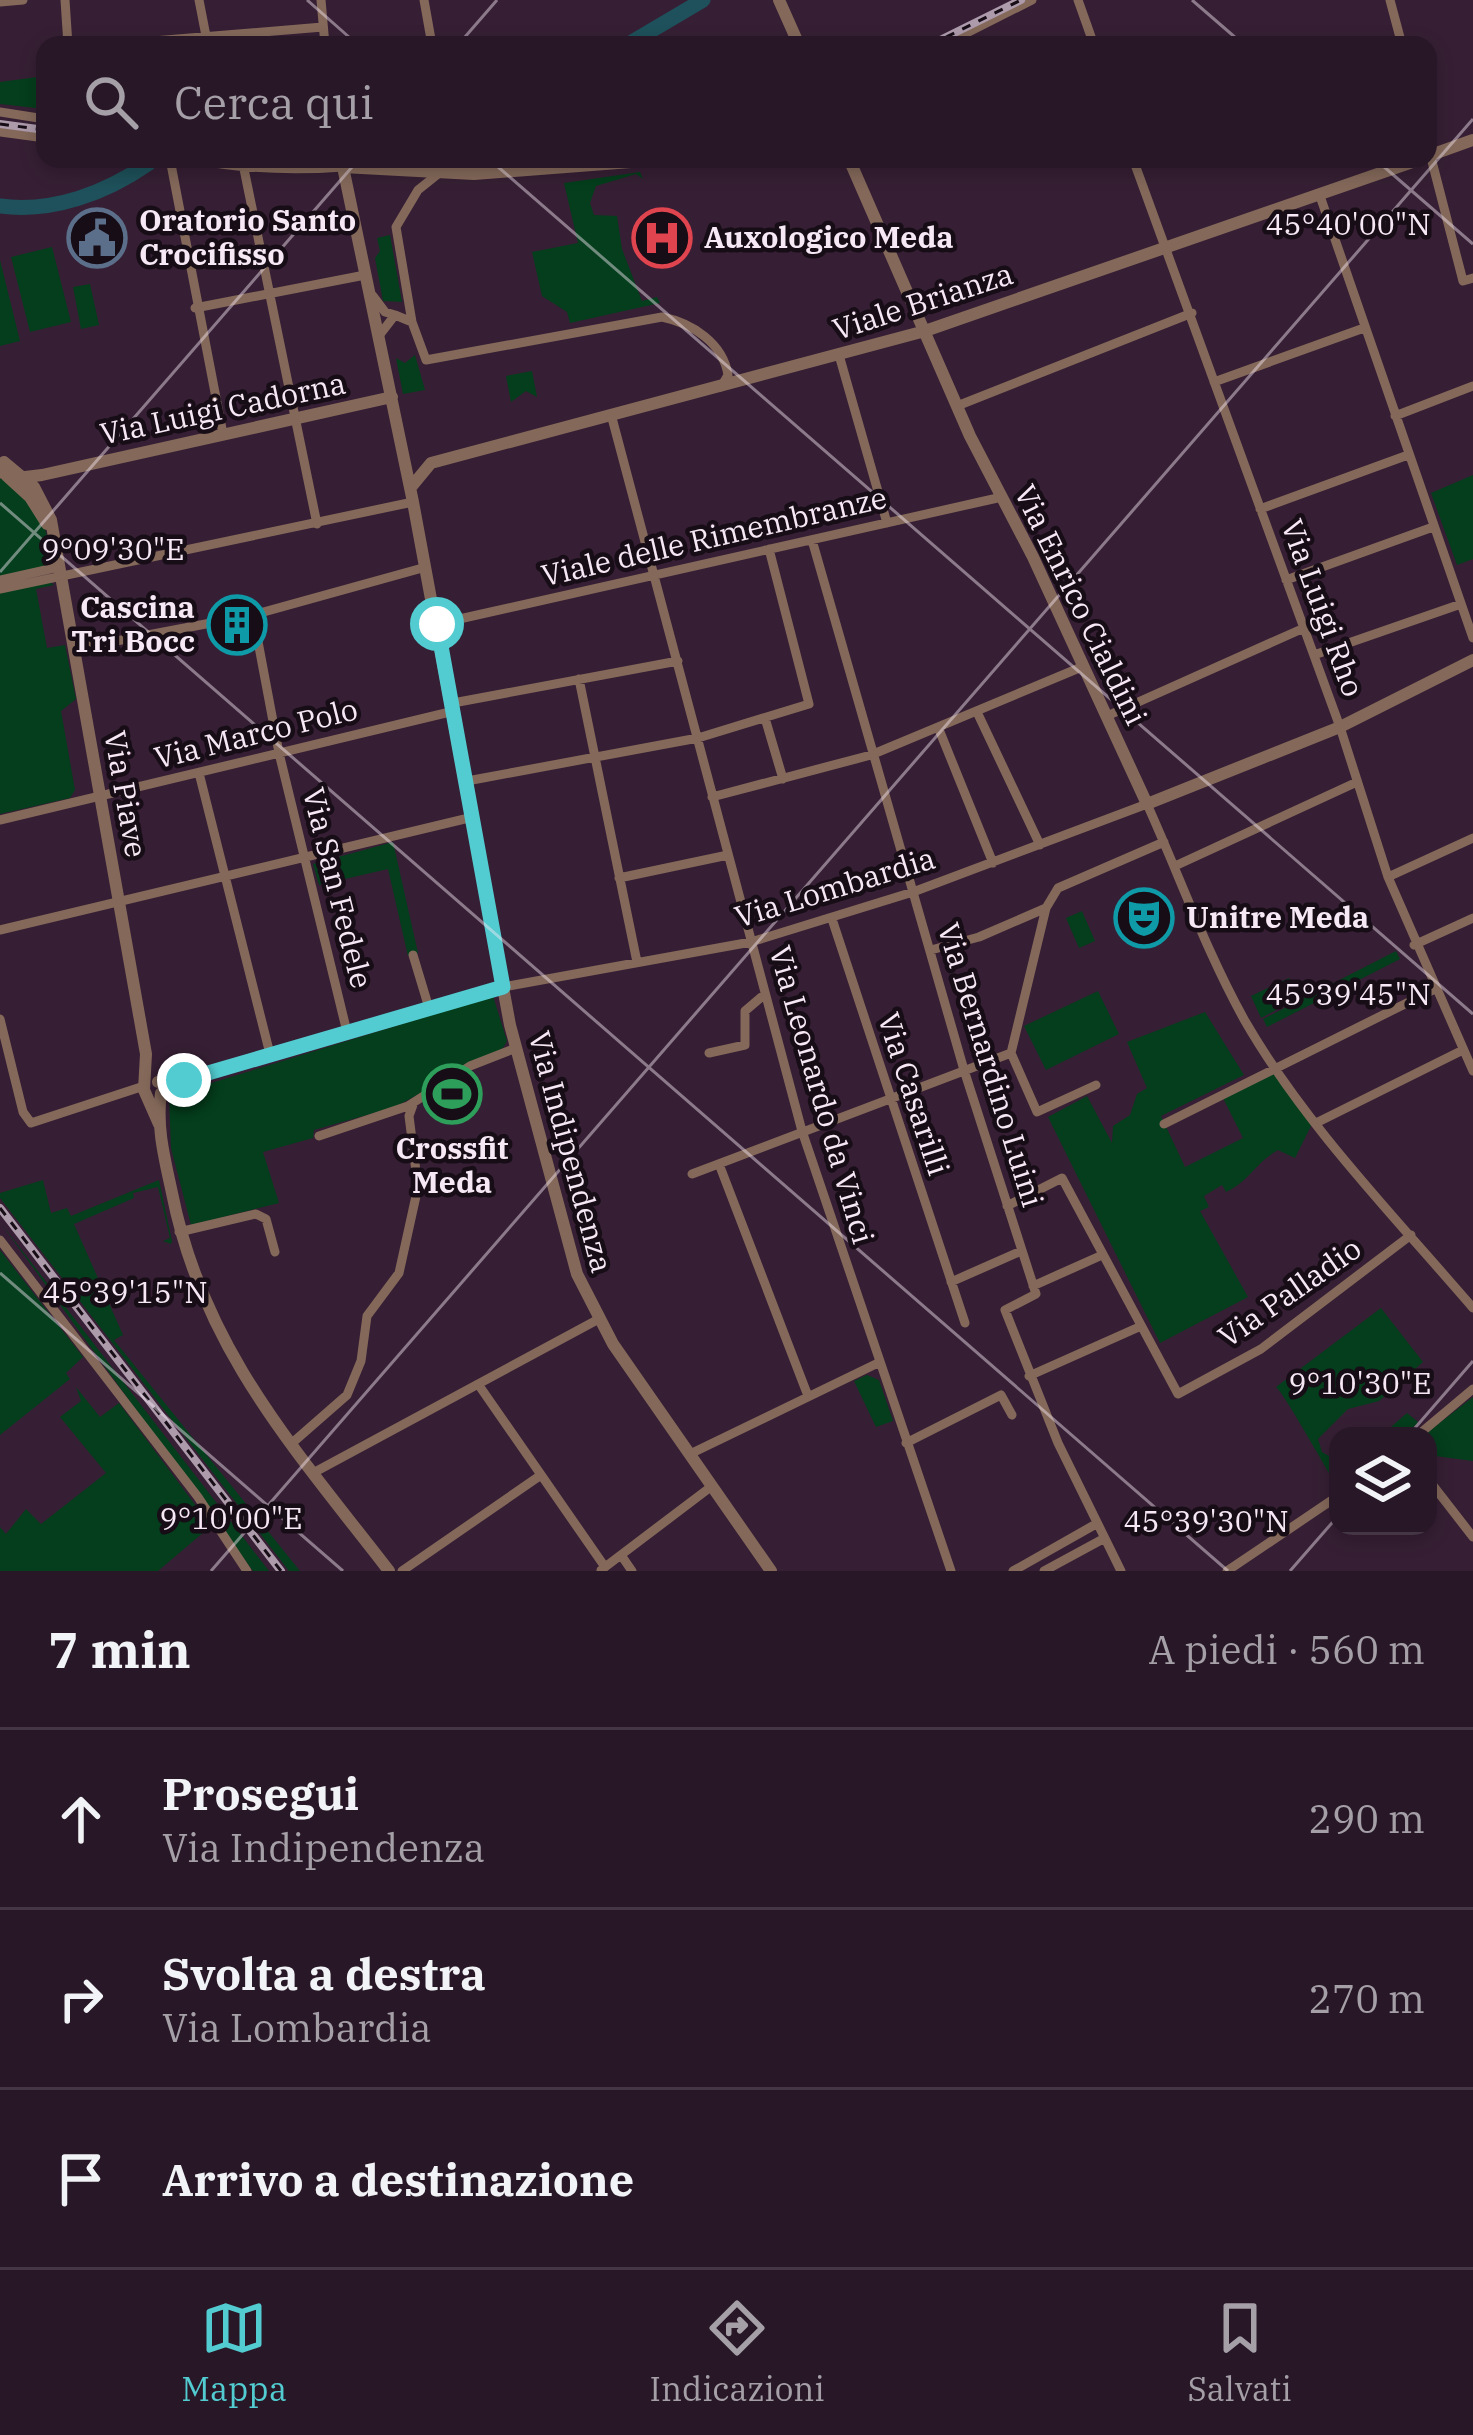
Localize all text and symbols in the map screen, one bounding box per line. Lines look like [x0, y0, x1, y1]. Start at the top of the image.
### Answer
search box [36, 36, 1437, 168]
icon: search [78, 69, 144, 135]
text: Cerca qui [174, 73, 374, 131]
place label: Oratorio Santo Crocifisso [139, 200, 356, 273]
text: 45°40'00"N [1266, 204, 1431, 243]
public building icon: Oratorio Santo Crocifisso [66, 207, 128, 269]
hospital icon: Auxologico Meda [631, 207, 693, 269]
place label: Auxologico Meda [704, 217, 954, 256]
street label: Viale Brianza [827, 253, 1018, 348]
street label: Via Luigi Cadorna [96, 362, 349, 453]
street label: Viale delle Rimembranze [537, 477, 890, 594]
street label: Via Enrico Cialdini [1006, 478, 1157, 731]
street label: Via Luigi Rho [1273, 513, 1374, 702]
text: 9°09'30"E [42, 529, 184, 568]
place label: Cascina Tri Bocc [71, 587, 195, 660]
building icon: Cascina Tri Bocc [206, 594, 268, 656]
route start [410, 597, 464, 651]
street label: Via Marco Polo [150, 688, 361, 777]
street label: Via Piave [96, 727, 157, 860]
street label: Via San Fedele [295, 783, 382, 992]
street label: Via Lombardia [730, 838, 939, 936]
theatre icon: Unitre Meda [1113, 887, 1175, 949]
place label: Unitre Meda [1186, 897, 1369, 936]
street label: Via Bernardino Luini [930, 918, 1053, 1211]
street label: Via Leonardo da Vinci [761, 941, 884, 1248]
text: 45°39'45"N [1266, 974, 1431, 1013]
street label: Via Casarilli [870, 1007, 959, 1180]
street label: Via Indipendenza [520, 1027, 622, 1277]
route end [157, 1053, 211, 1107]
sports icon: Crossfit Meda [421, 1063, 483, 1125]
place label: Crossfit Meda [396, 1128, 508, 1201]
street label: Via Palladio [1210, 1228, 1368, 1355]
text: 45°39'15"N [43, 1272, 208, 1311]
text: 9°10'30"E [1289, 1363, 1431, 1402]
map controls [1329, 1427, 1437, 1535]
button: layers [1329, 1427, 1437, 1535]
text: 9°10'00"E [160, 1498, 302, 1537]
text: 45°39'30"N [1124, 1501, 1289, 1540]
text: 7 min [48, 1616, 191, 1682]
text: A piedi · 560 m [1149, 1624, 1425, 1675]
text: Prosegui [162, 1764, 359, 1822]
icon: ahead [48, 1786, 114, 1852]
text: 290 m [1309, 1793, 1425, 1844]
text: Via Indipendenza [162, 1822, 485, 1873]
text: Svolta a destra [162, 1944, 486, 2002]
icon: right [48, 1966, 114, 2032]
text: 270 m [1309, 1973, 1425, 2024]
text: Via Lombardia [162, 2002, 432, 2053]
icon: arrive [48, 2146, 114, 2212]
text: Arrivo a destinazione [162, 2150, 634, 2208]
tab: Mappa [181, 2295, 287, 2410]
tab: Indicazioni [650, 2295, 825, 2410]
tab: Salvati [1187, 2295, 1292, 2410]

